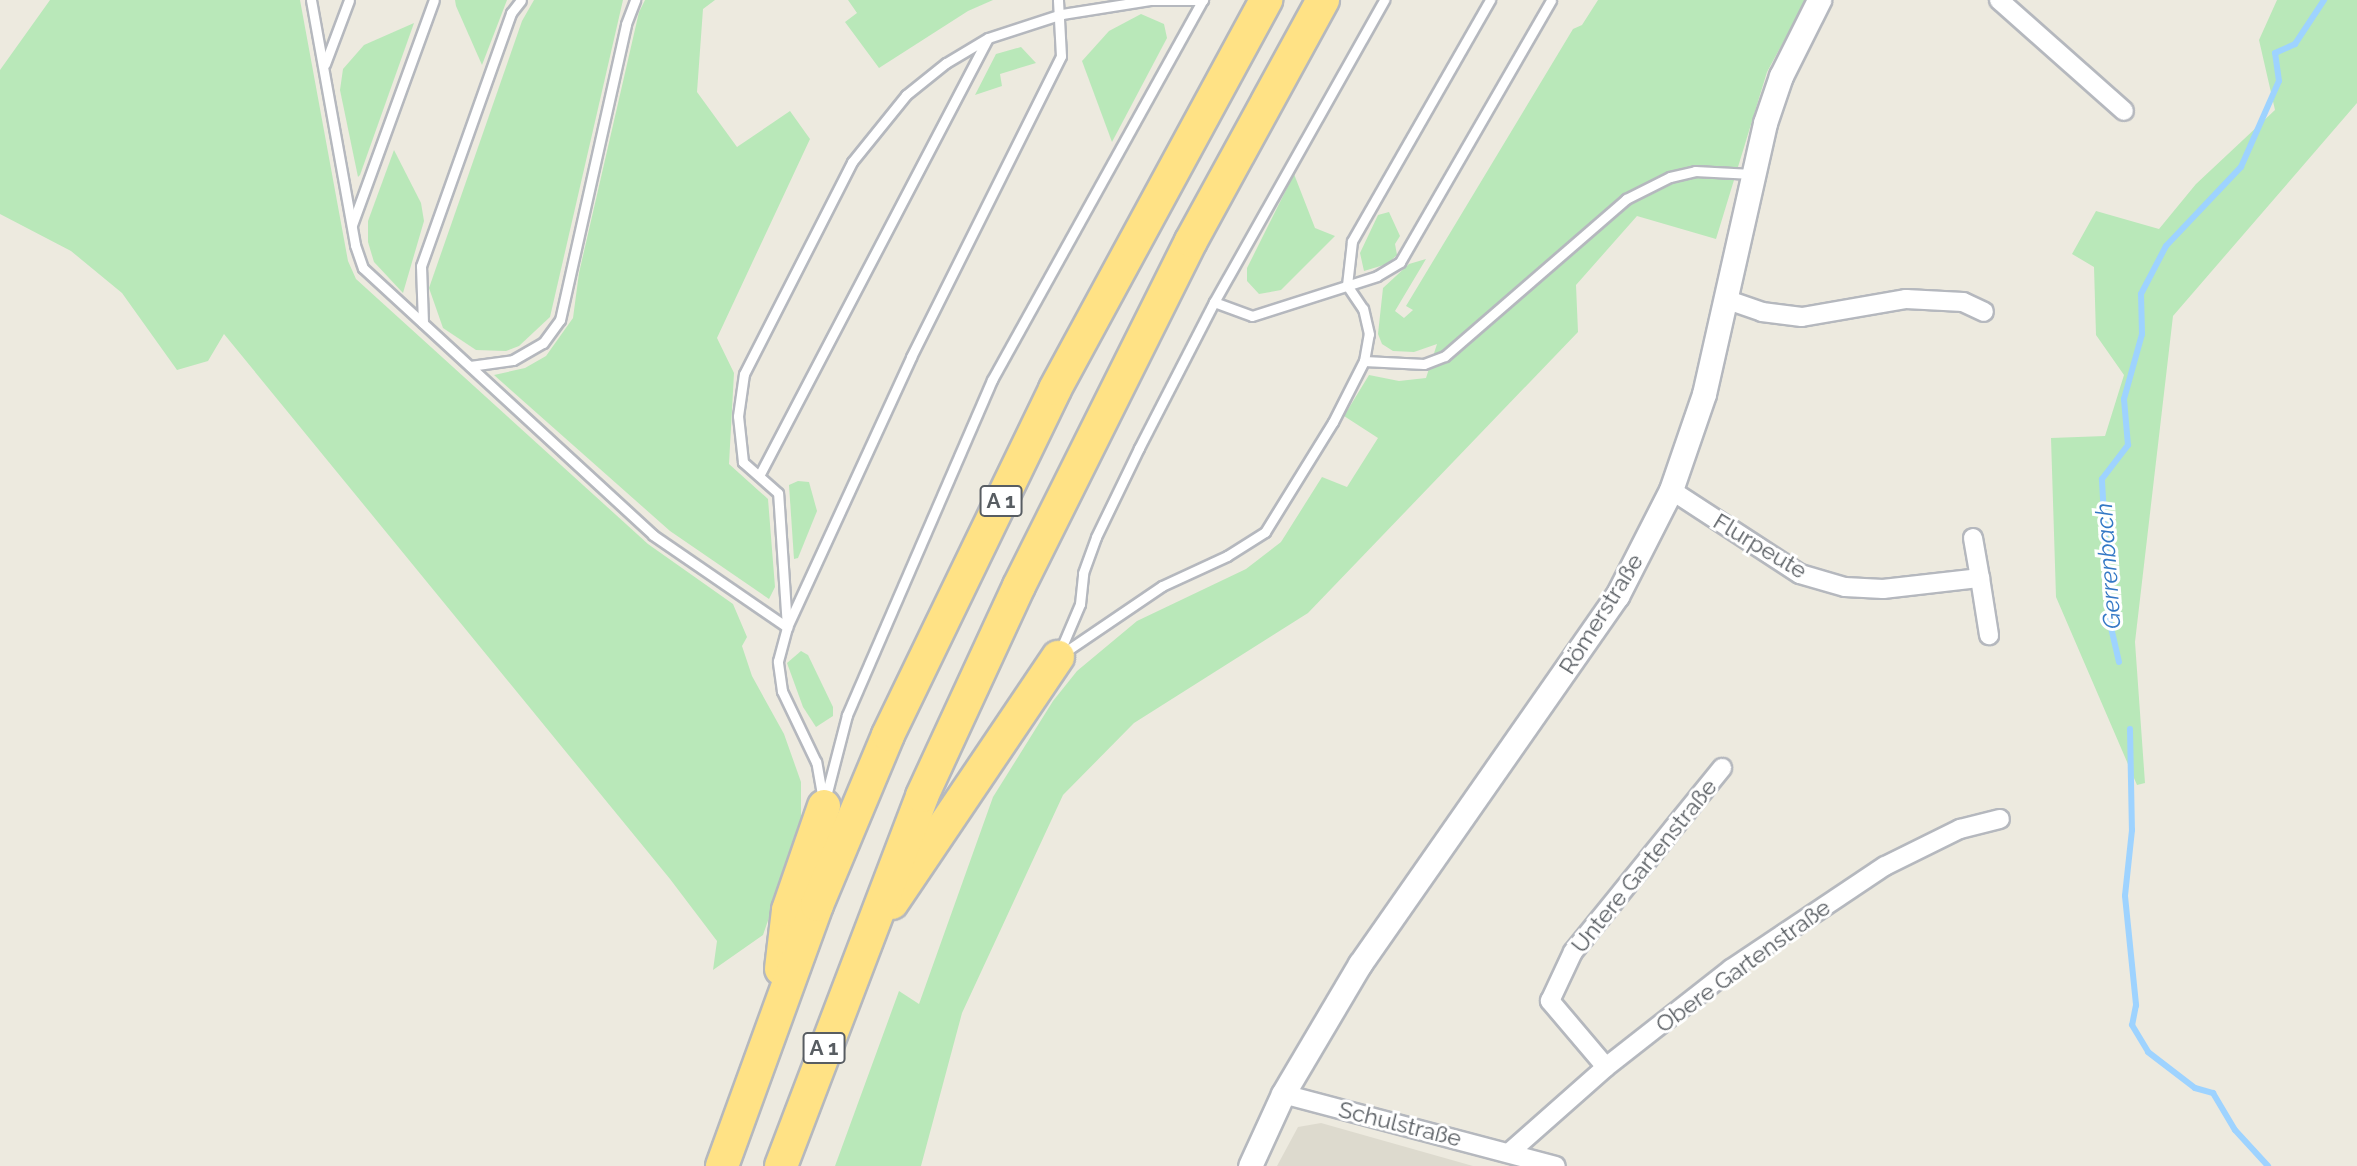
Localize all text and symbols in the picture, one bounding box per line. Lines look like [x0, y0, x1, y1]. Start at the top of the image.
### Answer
road number: A 1 [978, 484, 1024, 518]
water label: Gerrenbach [2089, 502, 2127, 630]
street label: Flurpeute [1708, 507, 1812, 585]
street label: Römerstraße [1553, 549, 1649, 679]
street label: Untere Gartenstraße [1565, 774, 1723, 958]
street label: Obere Gartenstraße [1650, 893, 1836, 1039]
road number: A 1 [801, 1030, 847, 1066]
street label: Schulstraße [1336, 1095, 1464, 1153]

